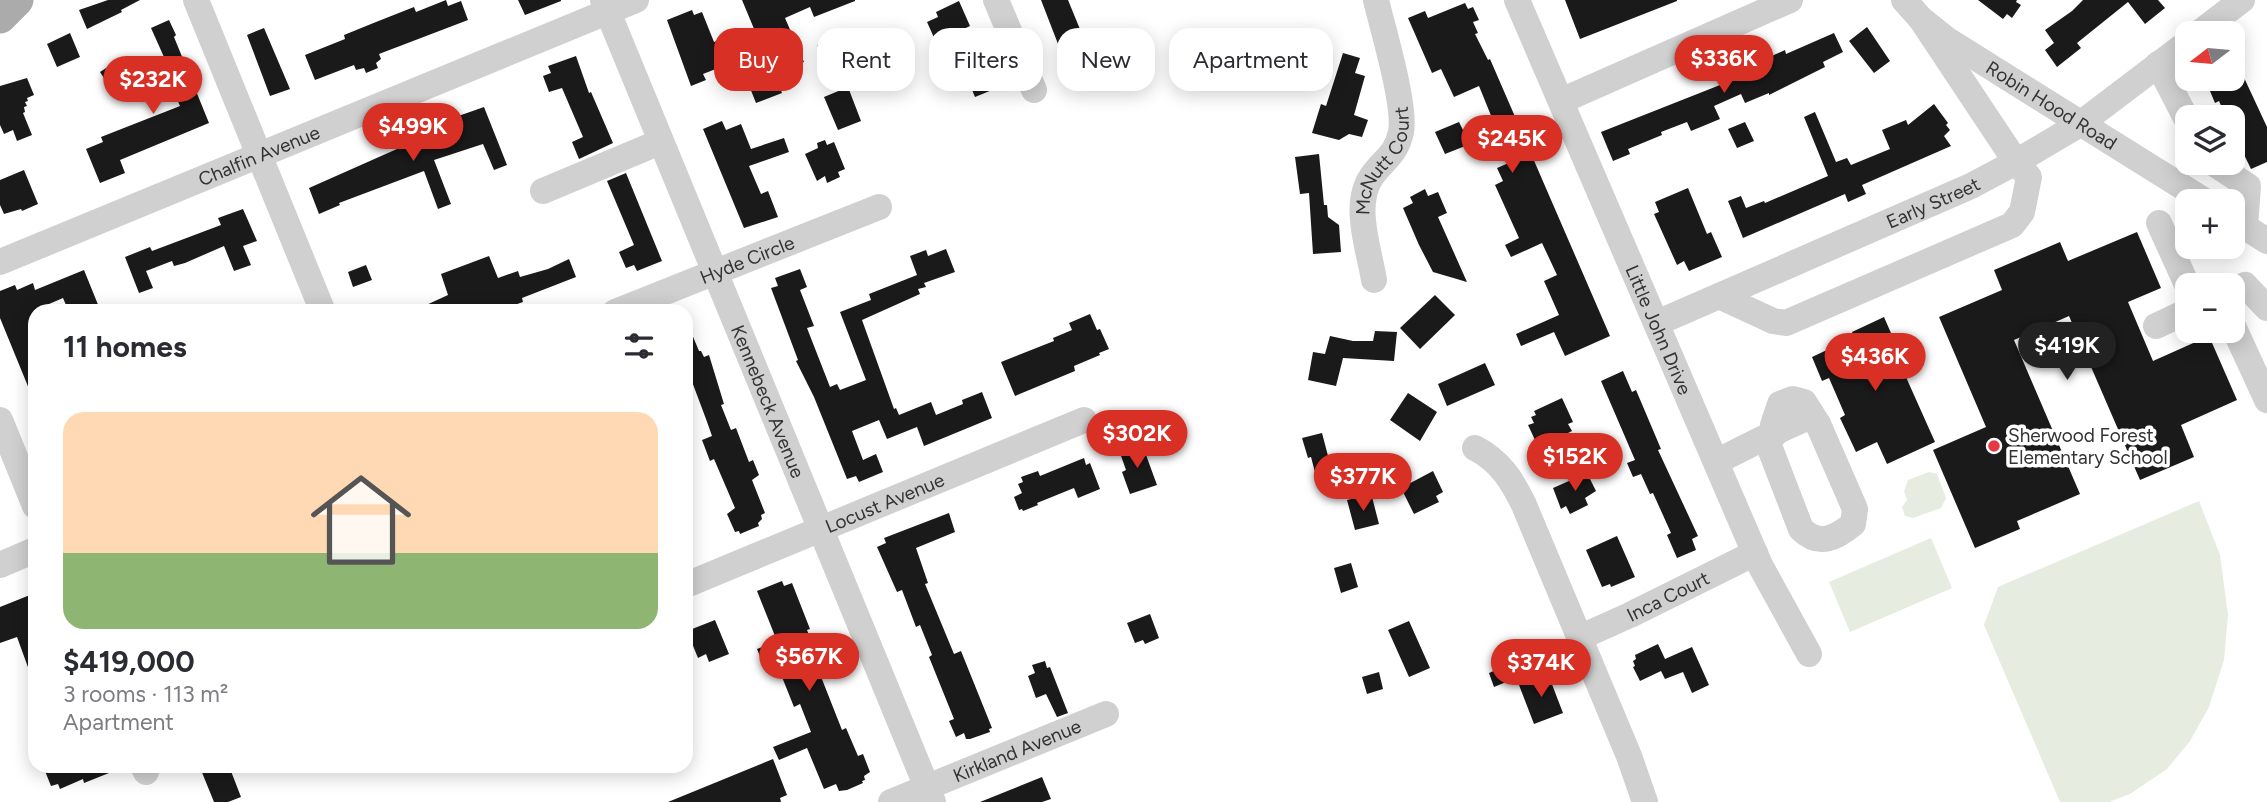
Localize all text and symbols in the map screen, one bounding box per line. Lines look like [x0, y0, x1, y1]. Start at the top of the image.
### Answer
north arrow [2175, 21, 2245, 91]
map controls [2175, 21, 2245, 343]
chip: Buy [714, 28, 803, 91]
chip: Rent [817, 28, 915, 91]
chip: Filters [929, 28, 1043, 91]
chip: New [1057, 28, 1155, 91]
chip: Apartment [1169, 28, 1333, 91]
pin: $336K [1675, 36, 1773, 95]
text: $336K [1691, 44, 1757, 72]
street label: Robin Hood Road [1982, 56, 2121, 154]
pin: $232K [104, 57, 202, 116]
text: $232K [119, 65, 187, 93]
pin: $499K [364, 104, 462, 163]
street label: McNutt Court [1351, 105, 1413, 215]
button: layers [2175, 105, 2245, 175]
text: $499K [378, 112, 448, 140]
pin: $245K [1463, 116, 1561, 175]
street label: Chalfin Avenue [195, 120, 323, 191]
text: $245K [1477, 124, 1547, 152]
street label: Early Street [1883, 172, 1984, 233]
button: + [2175, 189, 2245, 259]
street label: Hyde Circle [696, 230, 798, 289]
street label: Little John Drive [1621, 262, 1697, 398]
button: − [2175, 273, 2245, 343]
street label: Kennebeck Avenue [726, 321, 810, 481]
pin: $419K [2018, 322, 2116, 382]
icon: filters [620, 327, 658, 365]
text: 11 homes [63, 328, 187, 365]
text: $419K [2034, 331, 2100, 359]
pin: $436K [1826, 334, 1924, 393]
text: $436K [1841, 342, 1909, 370]
pin: $302K [1088, 410, 1186, 470]
text: $302K [1102, 419, 1172, 447]
place label: Sherwood Forest Elementary School [2008, 424, 2168, 469]
pin: $152K [1526, 434, 1624, 493]
marker: Sherwood Forest Elementary School [1986, 438, 2002, 454]
text: $152K [1543, 442, 1607, 470]
pin: $377K [1314, 454, 1412, 513]
icon: home [298, 457, 424, 583]
text: $377K [1330, 462, 1396, 490]
street label: Locust Avenue [822, 468, 948, 538]
street label: Inca Court [1623, 566, 1713, 626]
pin: $567K [760, 634, 858, 693]
pin: $374K [1492, 640, 1590, 699]
text: $567K [775, 642, 843, 670]
text: $419,000 [63, 643, 195, 680]
text: $374K [1507, 648, 1575, 676]
text: 3 rooms · 113 m² [63, 680, 228, 708]
text: Apartment [63, 708, 174, 736]
street label: Kirkland Avenue [949, 714, 1084, 787]

